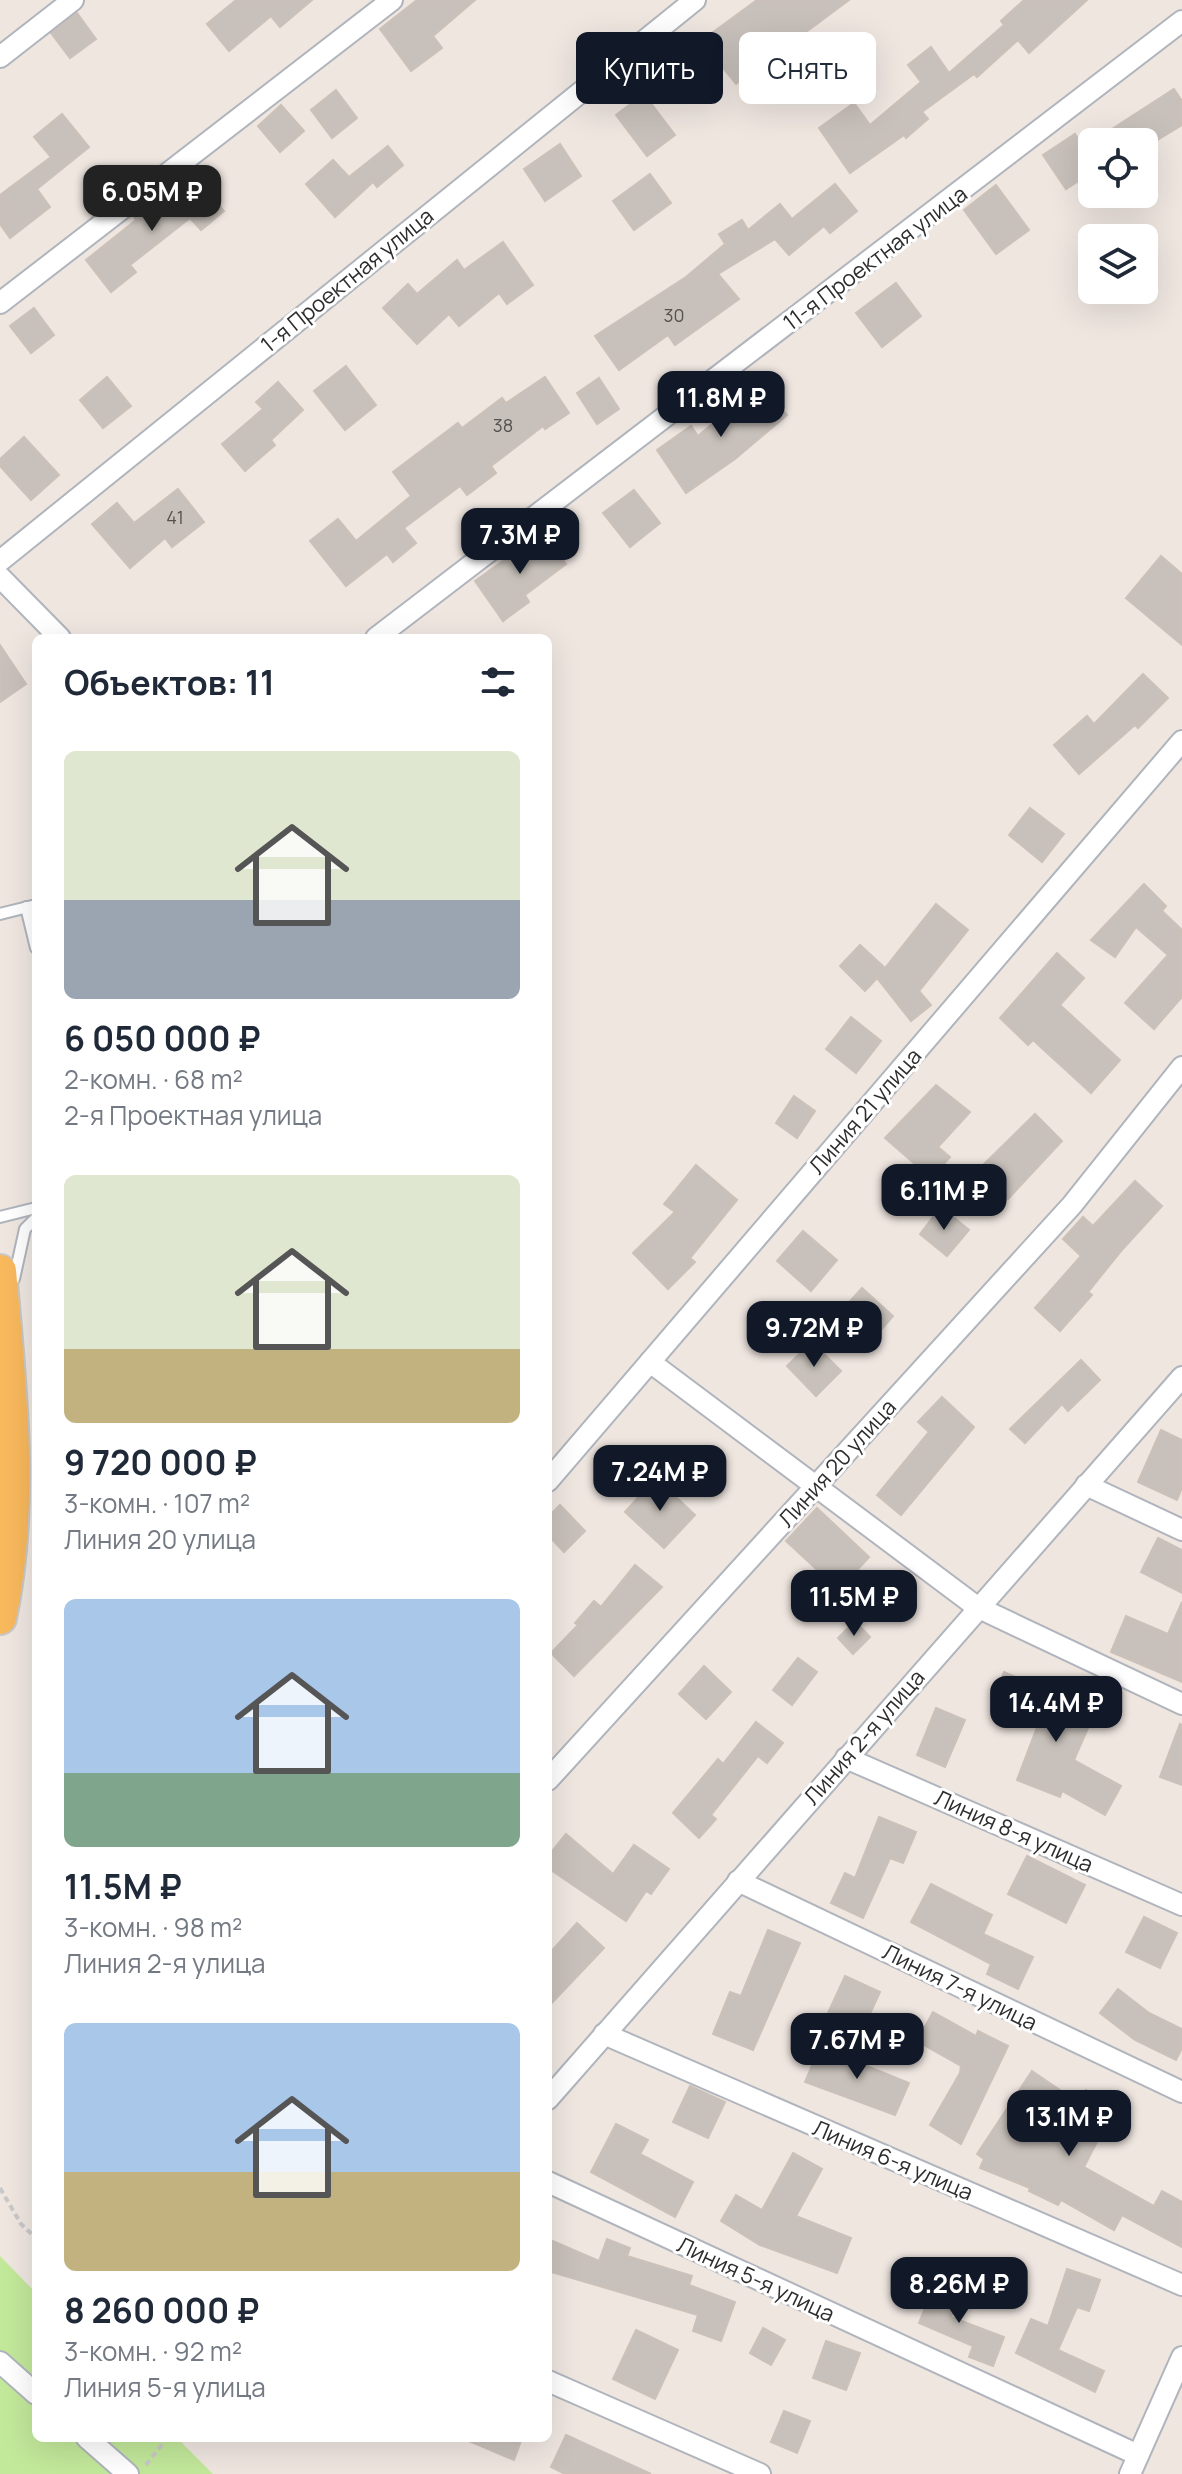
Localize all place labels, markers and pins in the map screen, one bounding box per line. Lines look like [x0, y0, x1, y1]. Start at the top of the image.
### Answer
pin: 6.05M ₽ [78, 165, 226, 233]
pin: 11.8M ₽ [647, 371, 795, 439]
pin: 7.3M ₽ [455, 508, 585, 576]
pin: 6.11M ₽ [870, 1164, 1018, 1232]
pin: 9.72M ₽ [740, 1301, 888, 1369]
pin: 7.24M ₽ [586, 1445, 734, 1513]
pin: 11.5M ₽ [780, 1570, 928, 1638]
pin: 14.4M ₽ [982, 1676, 1130, 1744]
pin: 7.67M ₽ [783, 2013, 931, 2081]
pin: 13.1M ₽ [995, 2090, 1143, 2158]
pin: 8.26M ₽ [885, 2257, 1033, 2325]

